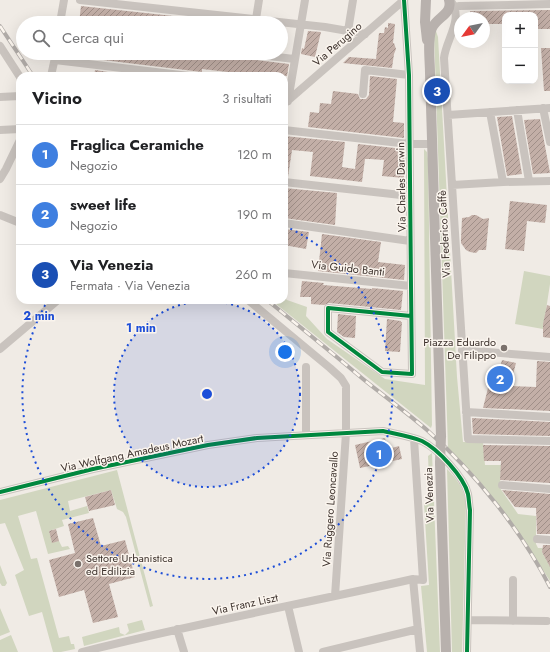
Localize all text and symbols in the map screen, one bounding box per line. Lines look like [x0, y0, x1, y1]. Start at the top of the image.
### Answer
north arrow [454, 12, 490, 48]
map controls [502, 12, 538, 84]
button: + [502, 12, 538, 48]
search box [16, 16, 288, 60]
street label: Via Perugino [309, 18, 365, 70]
icon: search [30, 27, 52, 49]
text: Cerca qui [62, 27, 124, 49]
button: − [502, 48, 538, 84]
pin: 3 [424, 76, 450, 106]
text: Vicino [32, 86, 82, 110]
text: 3 risultati [222, 89, 272, 108]
text: Fraglica Ceramiche [70, 134, 204, 156]
street label: Via Charles Darwin [392, 142, 410, 232]
text: 1 [42, 145, 48, 164]
text: 120 m [237, 145, 272, 164]
text: Negozio [70, 156, 118, 175]
street label: Via Federico Caffè [434, 190, 454, 278]
text: sweet life [70, 194, 136, 216]
text: 2 [41, 205, 49, 224]
text: 190 m [237, 205, 272, 224]
text: Negozio [70, 216, 118, 235]
text: Via Venezia [70, 254, 153, 276]
street label: Via Guido Banti [310, 256, 386, 280]
text: 3 [41, 265, 49, 284]
text: 260 m [235, 265, 272, 284]
text: Fermata · Via Venezia [70, 276, 190, 295]
text: 2 min [23, 307, 55, 325]
text: 1 min [126, 319, 156, 337]
place label: Piazza Eduardo De Filippo [423, 334, 496, 363]
your location [275, 342, 295, 362]
marker: Piazza Eduardo De Filippo [499, 343, 509, 353]
pin: 2 [487, 364, 513, 394]
centre of rings [200, 387, 214, 401]
street label: Via Wolfgang Amadeus Mozart [59, 430, 205, 476]
pin: 1 [366, 439, 392, 469]
street label: Via Ruggero Leoncavallo [318, 451, 342, 567]
street label: Via Venezia [420, 467, 438, 523]
place label: Settore Urbanistica ed Edilizia [86, 550, 173, 579]
marker: Settore Urbanistica ed Edilizia [73, 559, 83, 569]
street label: Via Franz Liszt [210, 589, 280, 619]

